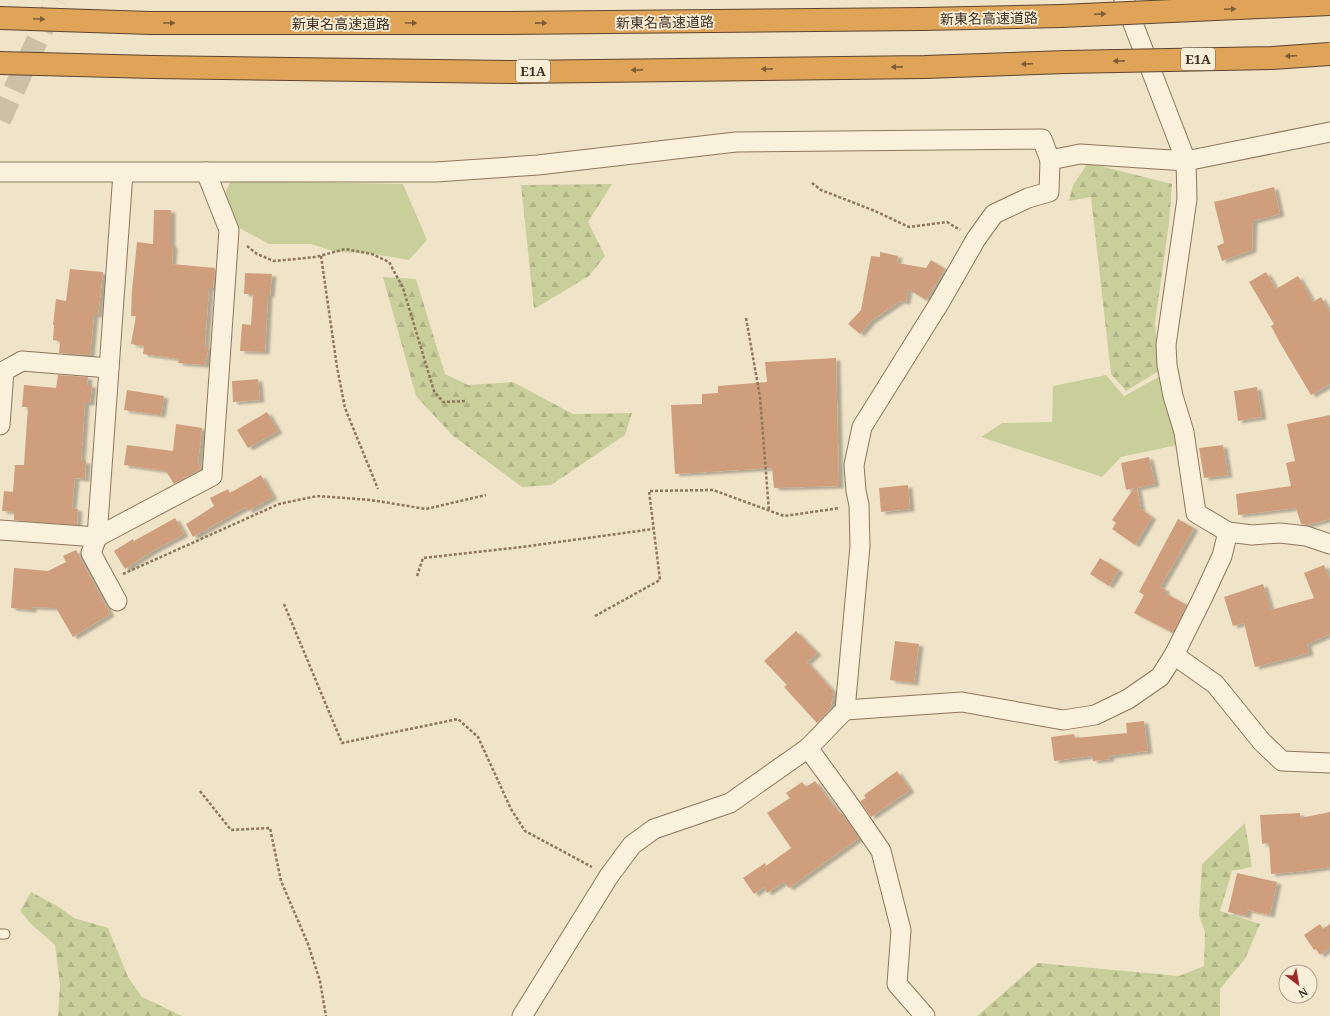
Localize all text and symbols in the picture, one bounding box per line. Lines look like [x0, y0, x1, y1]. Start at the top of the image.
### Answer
one-way arrow [1224, 6, 1237, 12]
street label: 新東名高速道路 [940, 8, 1038, 28]
one-way arrow [1094, 11, 1106, 18]
street label: 新東名高速道路 [616, 12, 714, 32]
street label: 新東名高速道路 [292, 14, 390, 33]
one-way arrow [33, 16, 46, 22]
one-way arrow [163, 20, 176, 26]
one-way arrow [405, 20, 418, 26]
one-way arrow [535, 20, 548, 26]
road number: E1A [1181, 48, 1215, 70]
one-way arrow [1285, 53, 1297, 60]
one-way arrow [1112, 58, 1125, 64]
road number: E1A [516, 60, 550, 82]
one-way arrow [1021, 60, 1033, 67]
one-way arrow [890, 64, 903, 70]
one-way arrow [761, 65, 773, 72]
one-way arrow [630, 67, 643, 73]
north arrow [1278, 964, 1318, 1004]
text: N [1296, 984, 1311, 1002]

